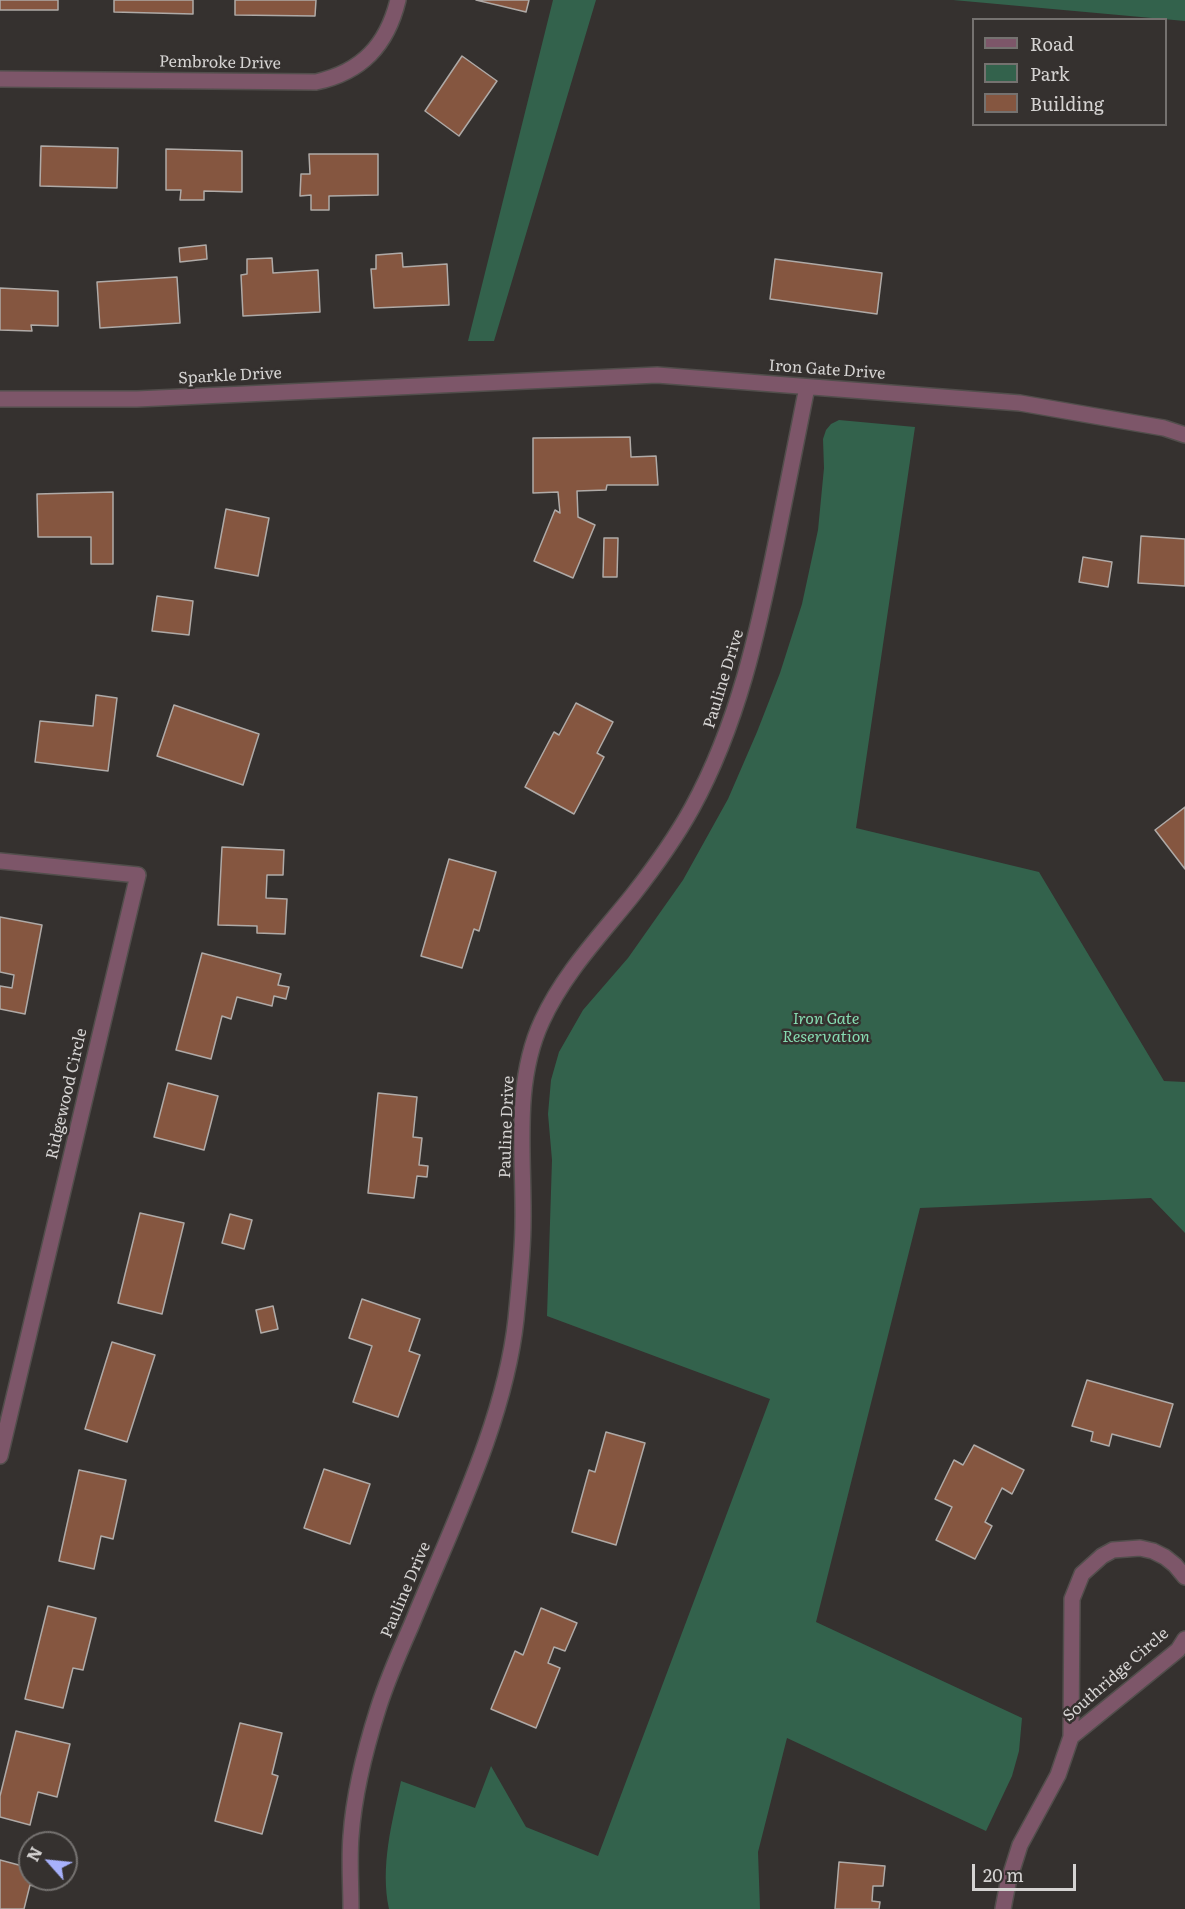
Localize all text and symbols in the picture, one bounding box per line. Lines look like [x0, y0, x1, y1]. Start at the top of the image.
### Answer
legend [972, 18, 1167, 126]
text: Road [1030, 30, 1074, 57]
street label: Pembroke Drive [159, 52, 281, 74]
text: Park [1030, 60, 1069, 87]
text: Building [1030, 90, 1104, 117]
street label: Iron Gate Drive [768, 356, 886, 384]
street label: Sparkle Drive [178, 364, 282, 388]
street label: Pauline Drive [700, 627, 748, 731]
park label: Iron Gate Reservation [782, 1009, 870, 1047]
street label: Ridgewood Circle [43, 1027, 91, 1161]
street label: Pauline Drive [496, 1075, 518, 1179]
street label: Pauline Drive [377, 1539, 435, 1641]
street label: Southridge Circle [1059, 1624, 1173, 1726]
north arrow [18, 1831, 78, 1891]
text: N [20, 1842, 47, 1865]
scale bar [975, 1852, 1078, 1890]
text: 20 m [983, 1861, 1024, 1888]

